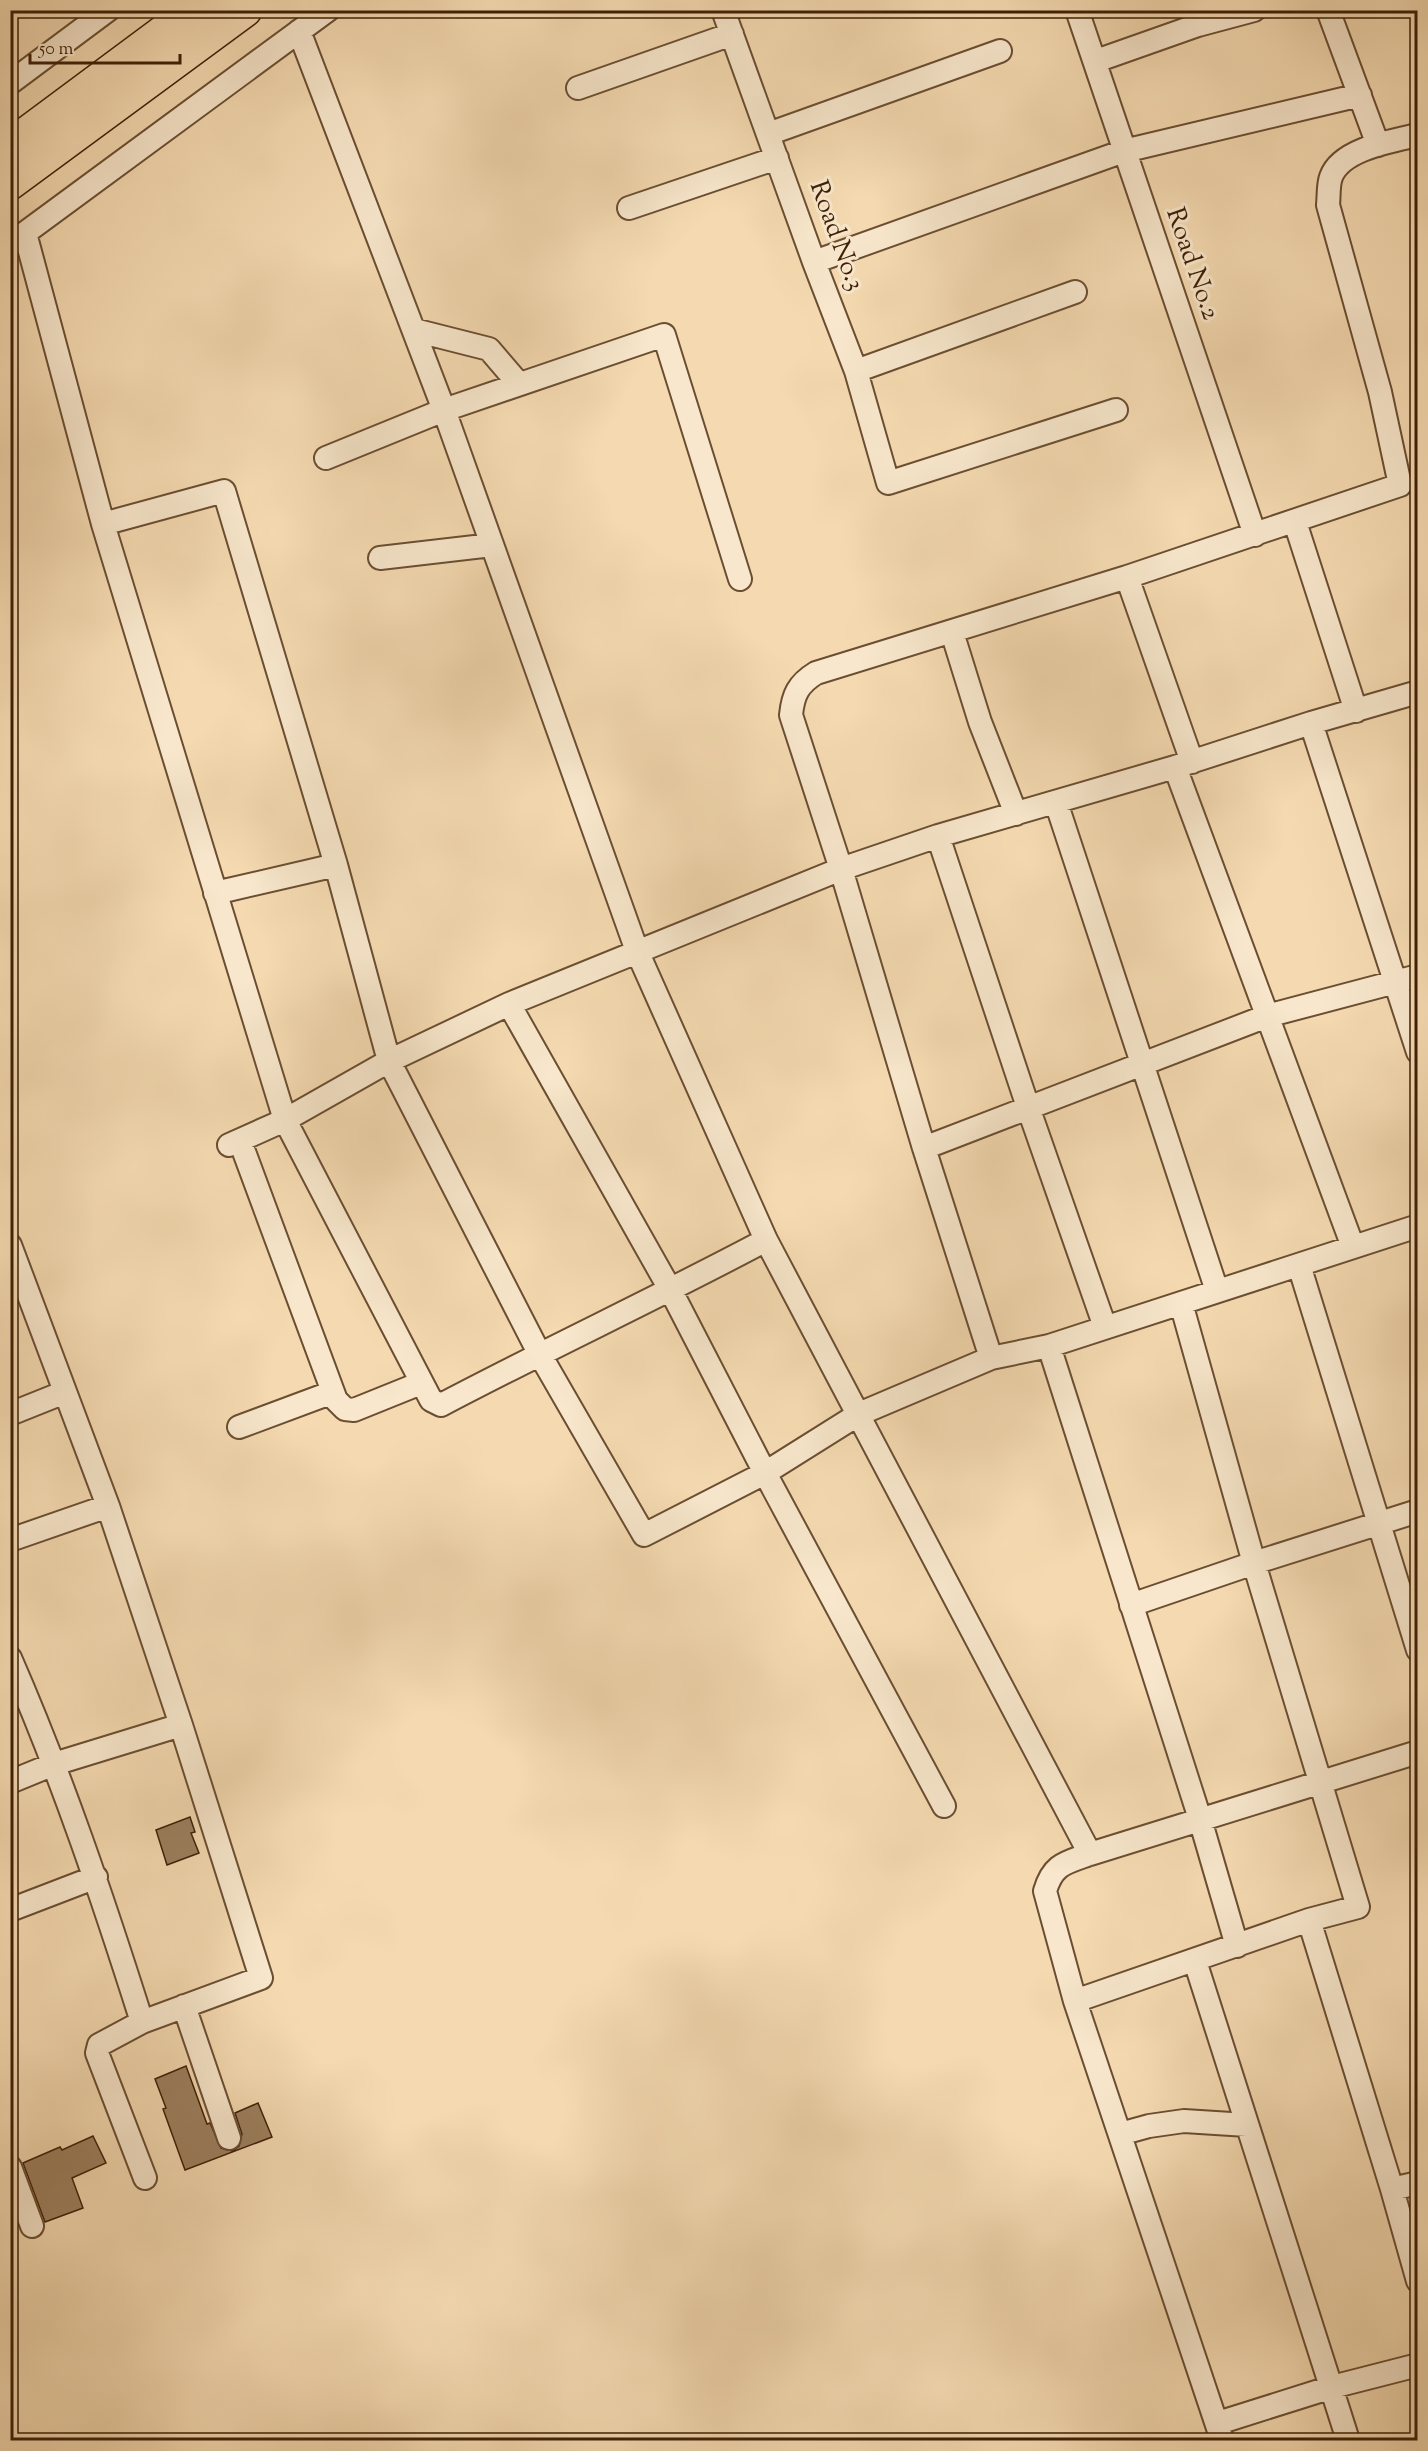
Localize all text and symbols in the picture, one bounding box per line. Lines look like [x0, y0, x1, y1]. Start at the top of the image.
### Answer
scale bar [30, 27, 180, 65]
text: 50 m [38, 37, 74, 63]
street label: Road No.3 [799, 176, 873, 296]
street label: Road No.2 [1156, 203, 1228, 325]

